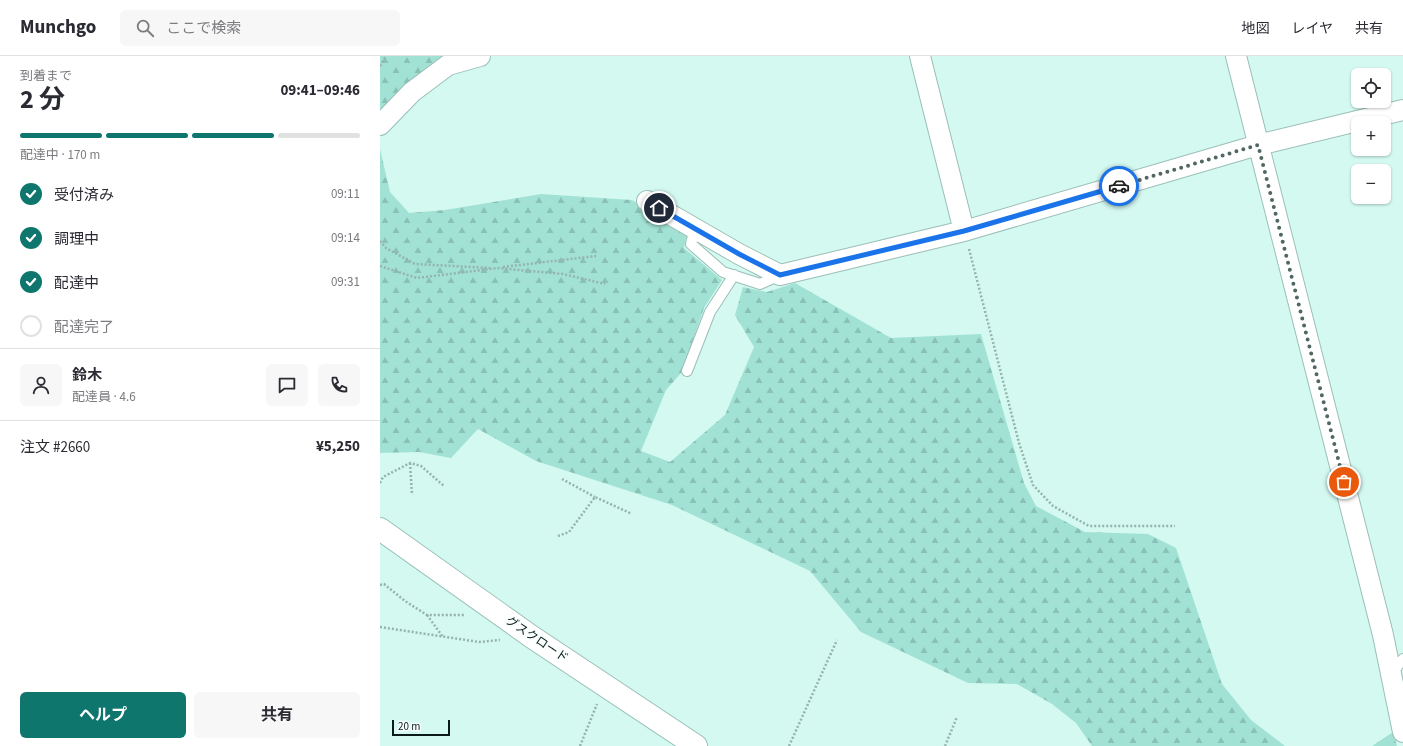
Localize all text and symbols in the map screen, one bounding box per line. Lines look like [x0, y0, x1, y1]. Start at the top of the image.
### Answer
search box [120, 10, 400, 46]
text: Munchgo [20, 14, 96, 41]
icon: search [134, 17, 156, 39]
text: ここで検索 [166, 18, 241, 39]
text: 地図 [1241, 19, 1269, 39]
text: レイヤ [1291, 19, 1333, 39]
text: 共有 [1355, 19, 1383, 39]
text: 到着まで [20, 67, 72, 85]
map controls [1351, 68, 1391, 204]
button: locate [1351, 68, 1391, 108]
text: 09:41–09:46 [280, 80, 360, 101]
text: 2 分 [20, 81, 65, 118]
button: + [1351, 116, 1391, 156]
text: 配達中 · 170 m [20, 146, 100, 164]
button: − [1351, 164, 1391, 204]
courier [1099, 166, 1139, 206]
icon: car [1108, 175, 1130, 197]
icon: check [20, 183, 42, 205]
text: 受付済み [54, 185, 114, 206]
text: 09:11 [331, 185, 360, 203]
pin [642, 191, 676, 225]
icon: home [648, 197, 670, 219]
icon: check [20, 227, 42, 249]
text: 調理中 [54, 229, 99, 250]
text: 09:14 [331, 229, 360, 247]
icon: check [20, 271, 42, 293]
text: 配達中 [54, 273, 99, 294]
text: 09:31 [331, 273, 360, 291]
text: 配達完了 [54, 317, 114, 338]
button: person [20, 364, 62, 406]
button: chat [266, 364, 308, 406]
button: phone [318, 364, 360, 406]
text: 鈴木 [72, 365, 102, 386]
text: 配達員 · 4.6 [72, 388, 136, 406]
text: ¥5,250 [316, 436, 360, 457]
text: 注文 #2660 [20, 437, 90, 458]
pin [1327, 465, 1361, 499]
icon: bag [1333, 471, 1355, 493]
street label: グスクロード [502, 612, 571, 667]
button: ヘルプ [20, 692, 186, 738]
button: 共有 [194, 692, 360, 738]
scale bar [392, 718, 450, 737]
text: 20 m [398, 719, 420, 734]

